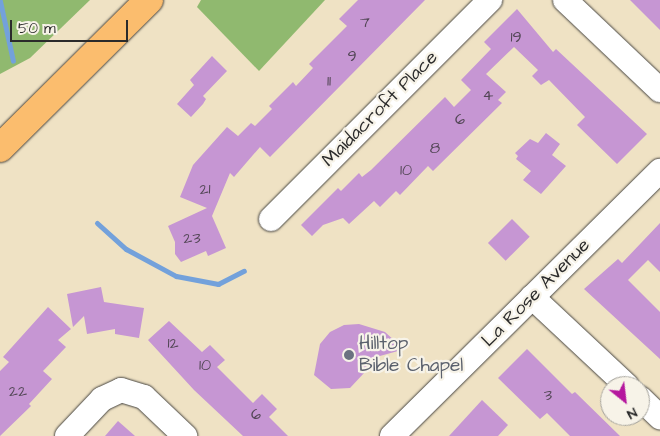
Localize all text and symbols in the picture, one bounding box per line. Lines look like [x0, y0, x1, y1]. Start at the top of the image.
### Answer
scale bar [12, 10, 130, 42]
house number: 7 [360, 12, 370, 32]
text: 50 m [18, 18, 56, 39]
house number: 19 [510, 27, 522, 47]
street label: Maidacroft Place [317, 46, 443, 172]
house number: 9 [347, 46, 357, 66]
house number: 11 [327, 71, 331, 91]
house number: 4 [483, 85, 493, 105]
house number: 6 [455, 109, 465, 129]
house number: 8 [430, 138, 440, 158]
house number: 10 [400, 160, 412, 180]
house number: 21 [199, 179, 211, 199]
house number: 23 [183, 228, 201, 248]
street label: La Rose Avenue [477, 234, 595, 352]
house number: 12 [167, 333, 179, 353]
place label: Hilltop Bible Chapel [359, 333, 463, 377]
marker: Hilltop Bible Chapel [343, 349, 355, 361]
house number: 10 [199, 355, 211, 375]
north arrow [600, 376, 650, 426]
house number: 22 [9, 381, 27, 401]
house number: 3 [544, 385, 552, 405]
text: N [623, 402, 640, 424]
house number: 6 [251, 404, 261, 424]

